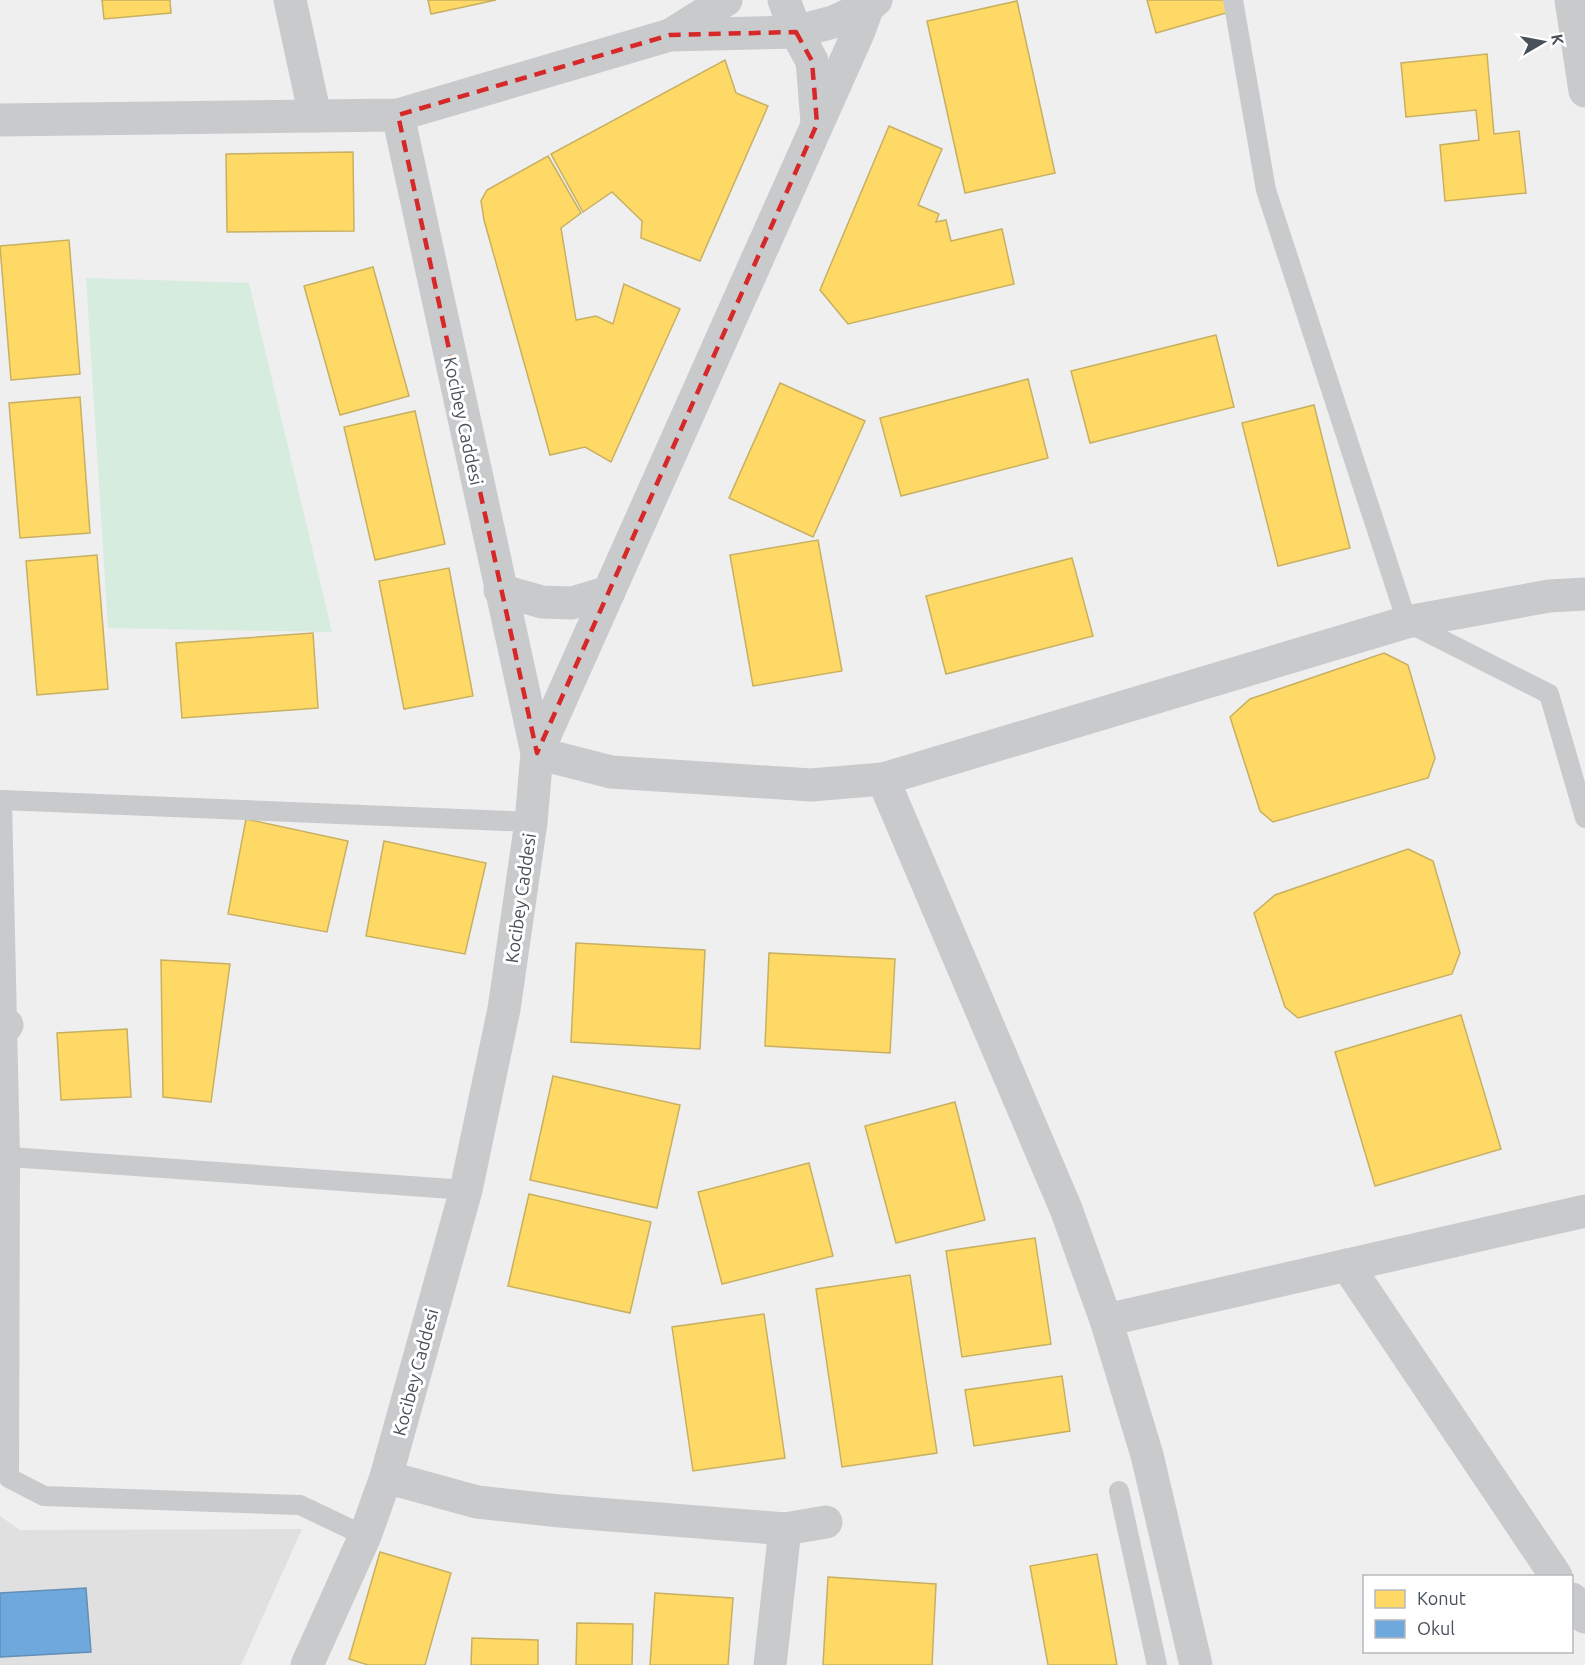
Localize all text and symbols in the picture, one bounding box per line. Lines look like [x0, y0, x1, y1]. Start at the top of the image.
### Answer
north arrow [1513, 12, 1573, 72]
text: K [1548, 33, 1568, 47]
street label: Kocibey Caddesi [441, 355, 487, 487]
street label: Kocibey Caddesi [501, 832, 539, 964]
street label: Kocibey Caddesi [388, 1306, 442, 1438]
legend [1363, 1575, 1573, 1653]
text: Konut [1417, 1588, 1466, 1608]
text: Okul [1417, 1618, 1455, 1638]

